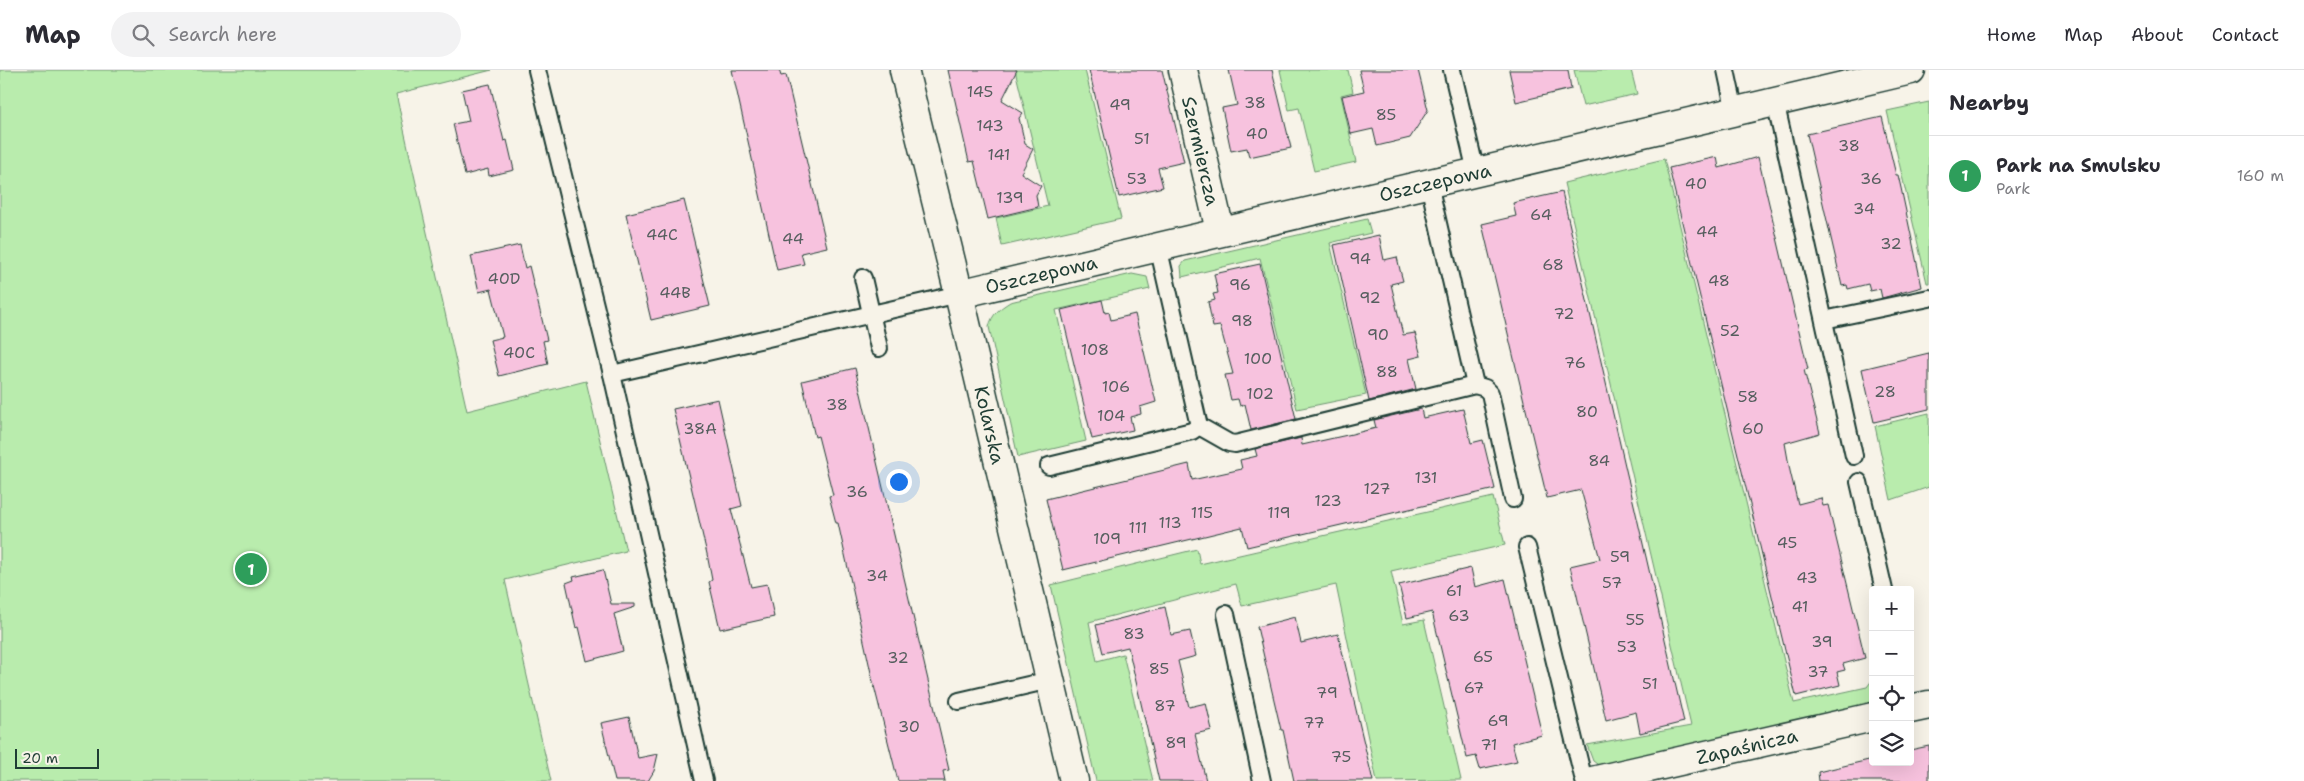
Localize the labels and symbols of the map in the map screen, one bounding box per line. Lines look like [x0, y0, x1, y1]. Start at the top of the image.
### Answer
house number: 145 [967, 81, 993, 102]
house number: 38 [1244, 92, 1266, 113]
house number: 49 [1109, 94, 1131, 115]
street label: Szermiercza [1176, 94, 1225, 208]
house number: 85 [1376, 104, 1396, 125]
house number: 143 [976, 115, 1004, 136]
house number: 40 [1246, 123, 1268, 144]
house number: 51 [1134, 128, 1150, 149]
house number: 38 [1838, 135, 1860, 156]
house number: 141 [987, 144, 1011, 165]
street label: Oszczepowa [1377, 157, 1494, 208]
house number: 53 [1127, 168, 1147, 189]
house number: 36 [1860, 168, 1882, 189]
house number: 40 [1685, 173, 1707, 194]
house number: 139 [996, 187, 1024, 208]
house number: 34 [1853, 198, 1875, 219]
house number: 64 [1530, 204, 1552, 225]
house number: 44 [1696, 221, 1718, 242]
house number: 44C [646, 224, 678, 245]
house number: 44 [782, 228, 804, 249]
house number: 32 [1880, 233, 1902, 254]
house number: 94 [1349, 248, 1371, 269]
street label: Oszczepowa [983, 249, 1100, 300]
house number: 68 [1542, 254, 1564, 275]
house number: 40D [488, 268, 520, 289]
house number: 48 [1708, 270, 1730, 291]
house number: 96 [1229, 274, 1251, 295]
house number: 44B [659, 282, 691, 303]
house number: 92 [1359, 287, 1381, 308]
house number: 72 [1553, 303, 1575, 324]
house number: 98 [1231, 310, 1253, 331]
house number: 52 [1720, 320, 1740, 341]
house number: 90 [1367, 324, 1389, 345]
house number: 108 [1081, 339, 1109, 360]
house number: 40C [503, 342, 535, 363]
house number: 100 [1244, 348, 1272, 369]
house number: 76 [1564, 352, 1586, 373]
house number: 88 [1376, 361, 1398, 382]
house number: 106 [1102, 376, 1130, 397]
house number: 28 [1874, 381, 1896, 402]
house number: 102 [1246, 383, 1274, 404]
street label: Kolarska [968, 384, 1011, 467]
house number: 58 [1738, 386, 1758, 407]
house number: 38 [826, 394, 848, 415]
house number: 80 [1576, 401, 1598, 422]
house number: 104 [1097, 405, 1125, 426]
house number: 38A [683, 418, 717, 439]
house number: 60 [1742, 418, 1764, 439]
house number: 84 [1588, 450, 1610, 471]
house number: 131 [1415, 467, 1437, 488]
your location [886, 469, 912, 495]
house number: 127 [1363, 478, 1391, 499]
house number: 36 [846, 481, 868, 502]
house number: 123 [1314, 490, 1342, 511]
house number: 115 [1191, 502, 1213, 523]
house number: 119 [1267, 502, 1291, 523]
house number: 113 [1158, 512, 1182, 533]
house number: 111 [1129, 517, 1147, 538]
house number: 109 [1093, 528, 1121, 549]
house number: 45 [1777, 532, 1797, 553]
house number: 59 [1610, 546, 1630, 567]
pin: 1 [235, 550, 267, 588]
house number: 34 [866, 565, 888, 586]
house number: 43 [1796, 567, 1818, 588]
house number: 57 [1602, 572, 1622, 593]
house number: 61 [1446, 580, 1462, 601]
house number: 41 [1791, 596, 1809, 617]
house number: 63 [1448, 605, 1470, 626]
house number: 55 [1625, 609, 1645, 630]
house number: 83 [1123, 623, 1145, 644]
house number: 39 [1811, 631, 1833, 652]
house number: 53 [1617, 636, 1637, 657]
house number: 65 [1473, 646, 1493, 667]
house number: 32 [887, 647, 909, 668]
house number: 85 [1149, 658, 1169, 679]
house number: 37 [1807, 661, 1829, 682]
house number: 51 [1642, 673, 1658, 694]
house number: 67 [1464, 677, 1484, 698]
house number: 79 [1316, 682, 1338, 703]
house number: 87 [1154, 695, 1176, 716]
house number: 69 [1487, 710, 1509, 731]
house number: 77 [1303, 712, 1325, 733]
house number: 30 [898, 716, 920, 737]
street label: Zapaśnicza [1694, 723, 1800, 770]
house number: 89 [1165, 732, 1187, 753]
house number: 71 [1480, 734, 1498, 755]
scale bar [15, 746, 99, 769]
house number: 75 [1331, 746, 1351, 767]

